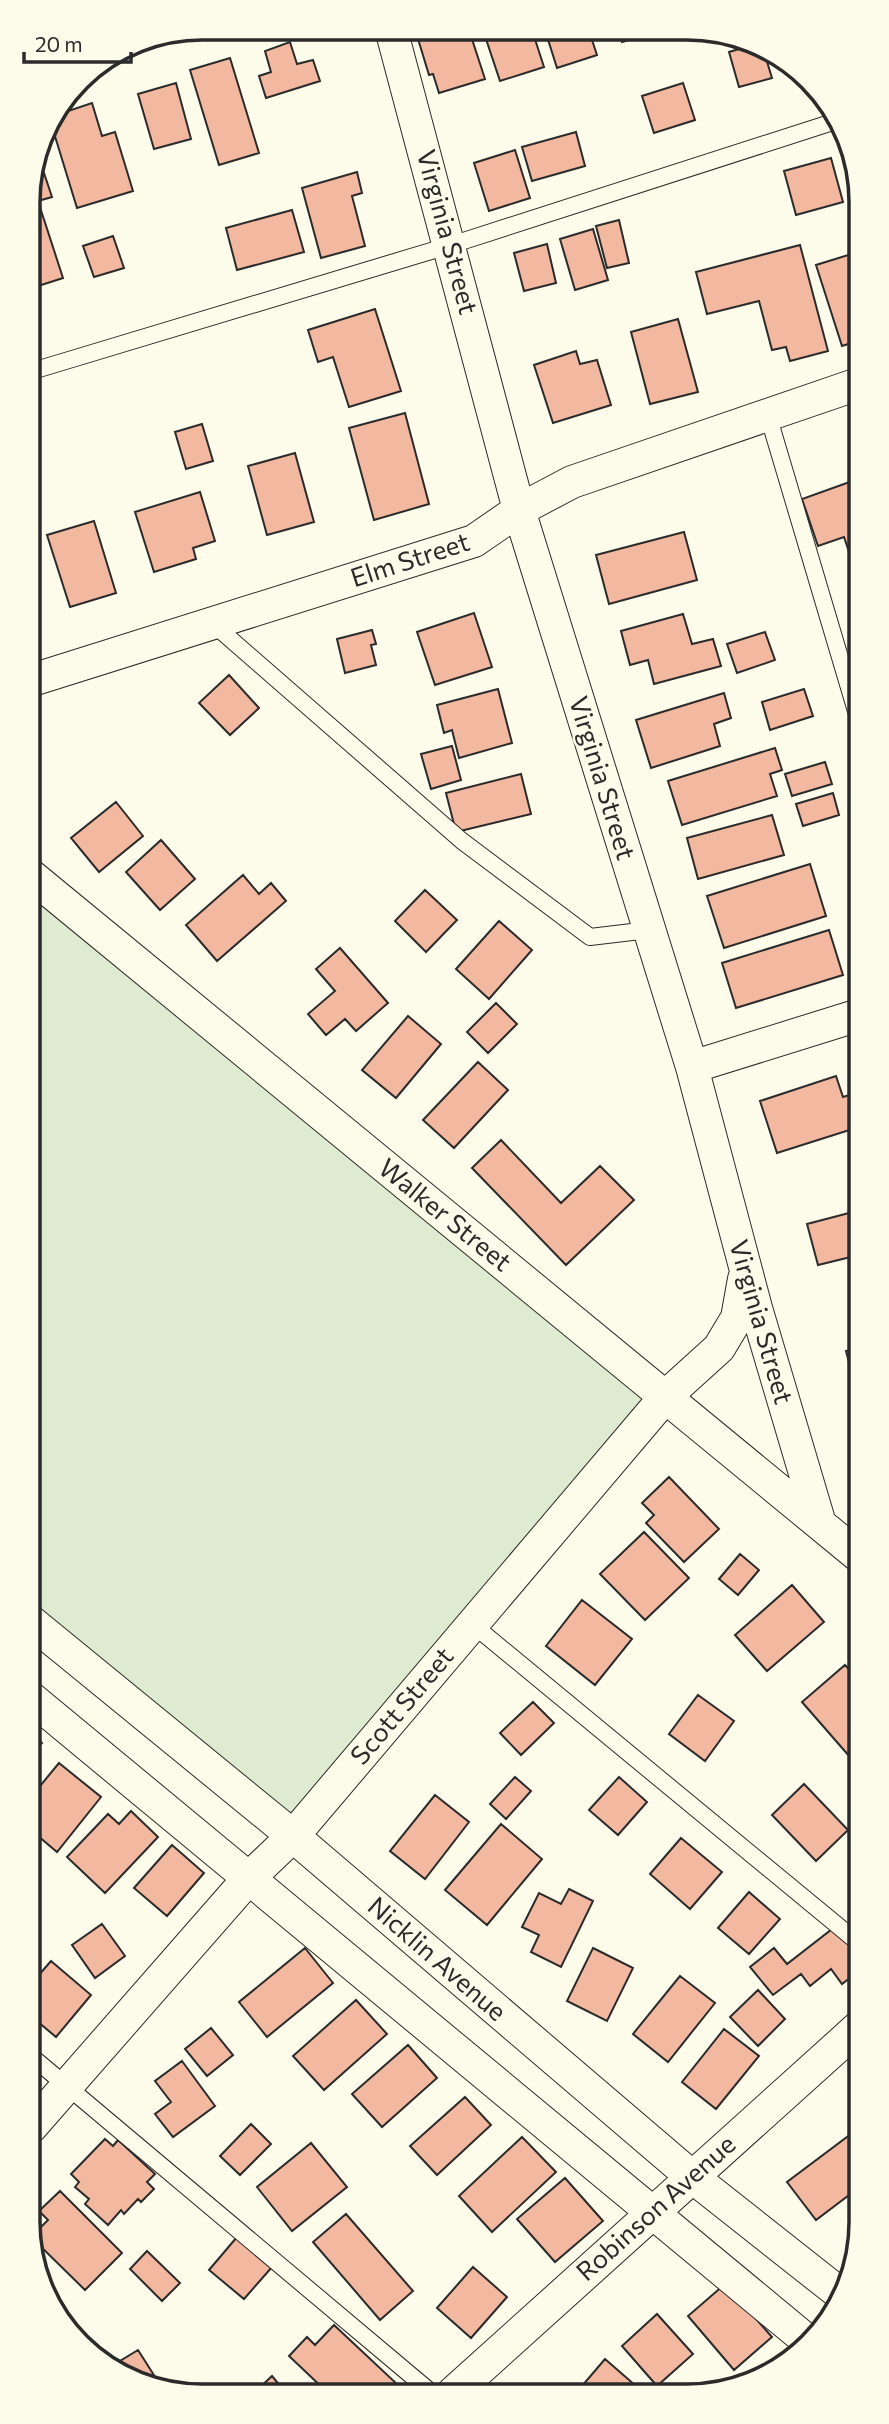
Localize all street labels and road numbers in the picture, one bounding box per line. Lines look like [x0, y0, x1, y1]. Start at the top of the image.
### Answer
street label: Virginia Street [412, 146, 485, 317]
street label: Elm Street [346, 525, 473, 592]
street label: Virginia Street [564, 692, 643, 863]
street label: Walker Street [373, 1151, 518, 1277]
street label: Virginia Street [724, 1236, 801, 1407]
street label: Scott Street [343, 1640, 459, 1770]
street label: Nicklin Avenue [363, 1889, 513, 2026]
street label: Robinson Avenue [569, 2127, 741, 2286]

